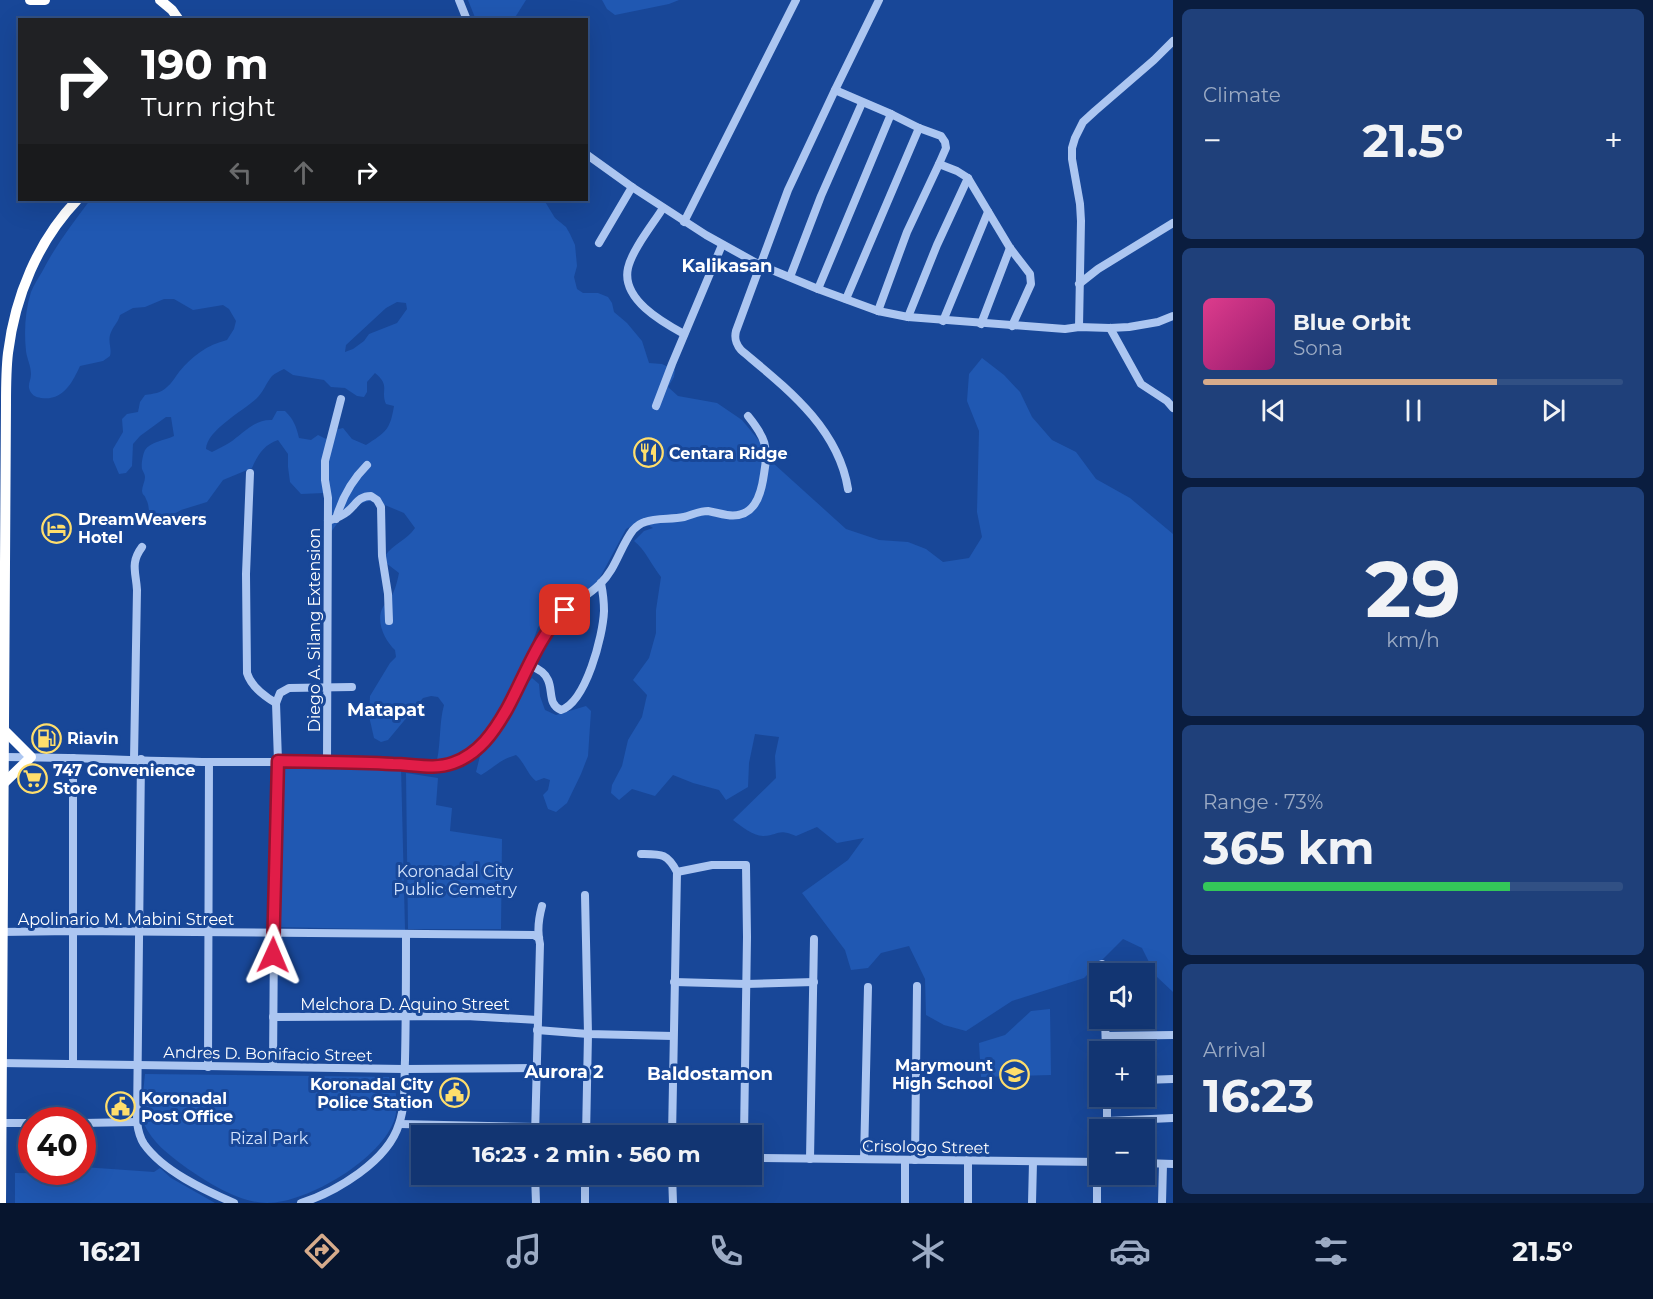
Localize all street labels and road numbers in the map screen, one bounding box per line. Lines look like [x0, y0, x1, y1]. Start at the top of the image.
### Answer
street label: Diego A. Silang Extension [305, 528, 324, 732]
street label: Apolinario M. Mabini Street [18, 910, 235, 929]
street label: Melchora D. Aquino Street [300, 995, 510, 1014]
street label: Andres D. Bonifacio Street [163, 1043, 373, 1065]
street label: Crisologo Street [862, 1136, 990, 1158]

